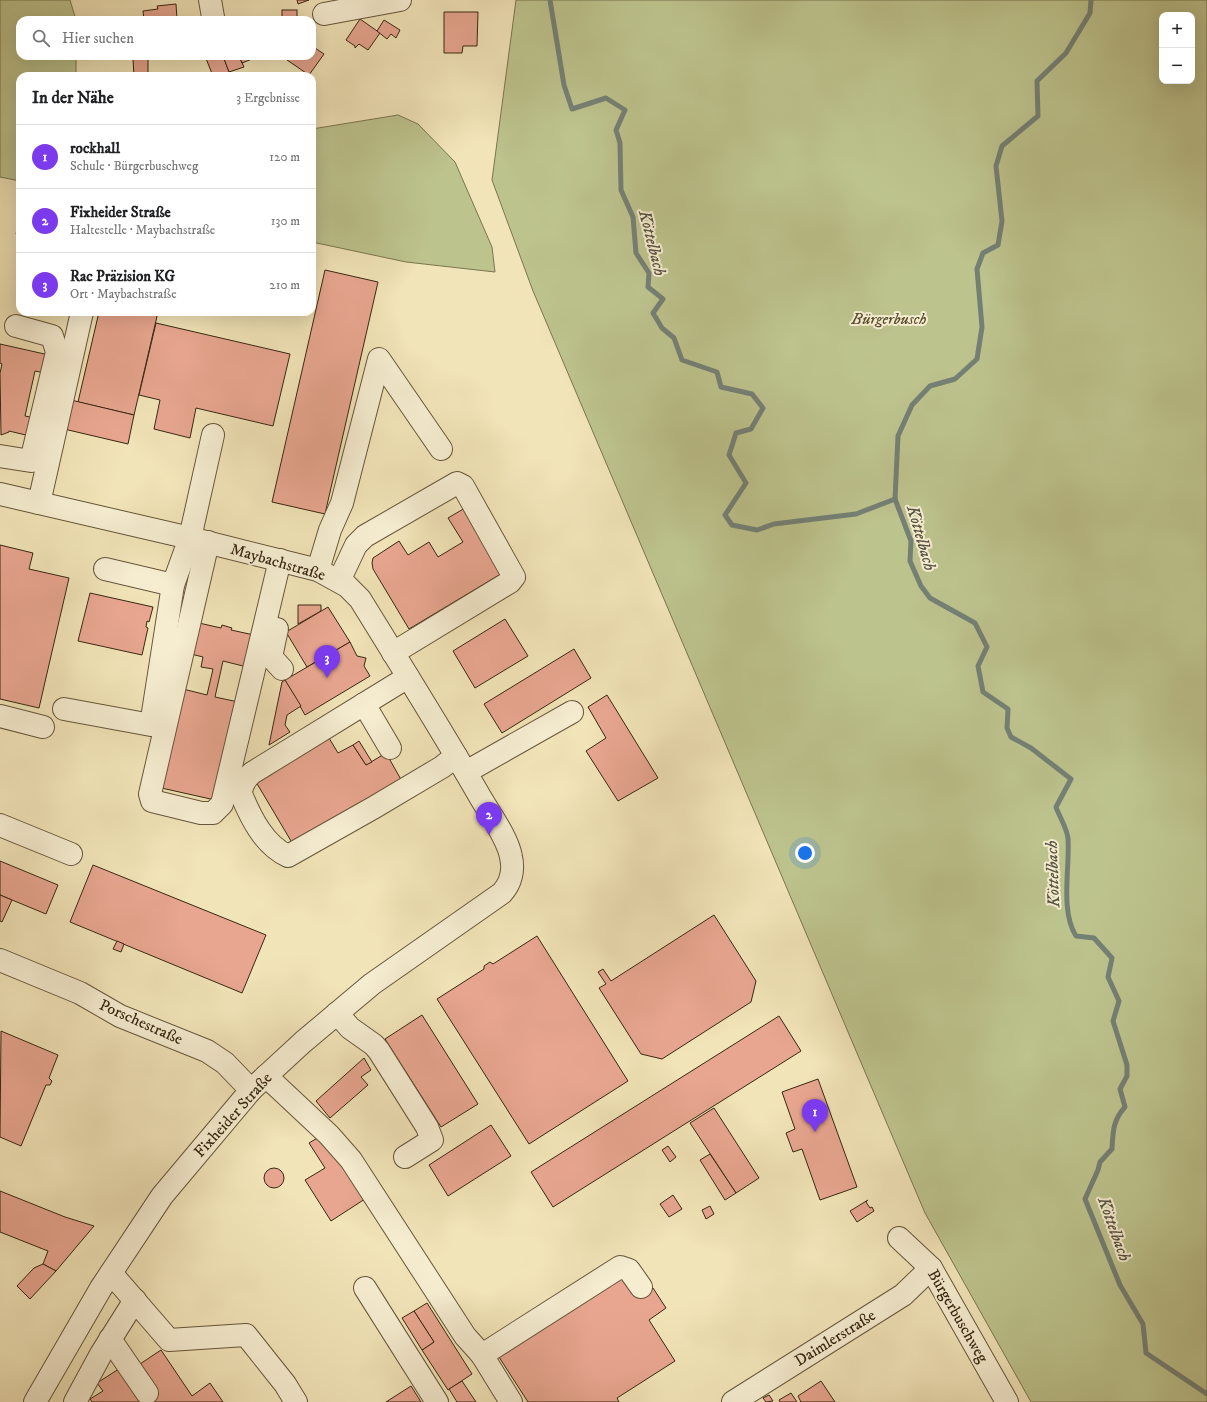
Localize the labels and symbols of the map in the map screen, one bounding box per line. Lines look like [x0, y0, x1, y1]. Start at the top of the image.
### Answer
water label: Köttelbach [633, 207, 671, 278]
park label: Bürgerbusch [851, 309, 926, 329]
water label: Köttelbach [901, 502, 941, 573]
street label: Maybachstraße [228, 539, 328, 585]
pin: 3 [314, 645, 340, 678]
pin: 2 [476, 802, 502, 835]
water label: Köttelbach [1041, 840, 1065, 909]
your location [795, 843, 815, 863]
street label: Porschestraße [96, 995, 186, 1049]
street label: Fixheider Straße [190, 1068, 277, 1162]
pin: 1 [802, 1099, 828, 1132]
water label: Köttelbach [1092, 1193, 1136, 1264]
street label: Bürgerbuschweg [923, 1266, 993, 1366]
street label: Daimlerstraße [791, 1305, 880, 1371]

